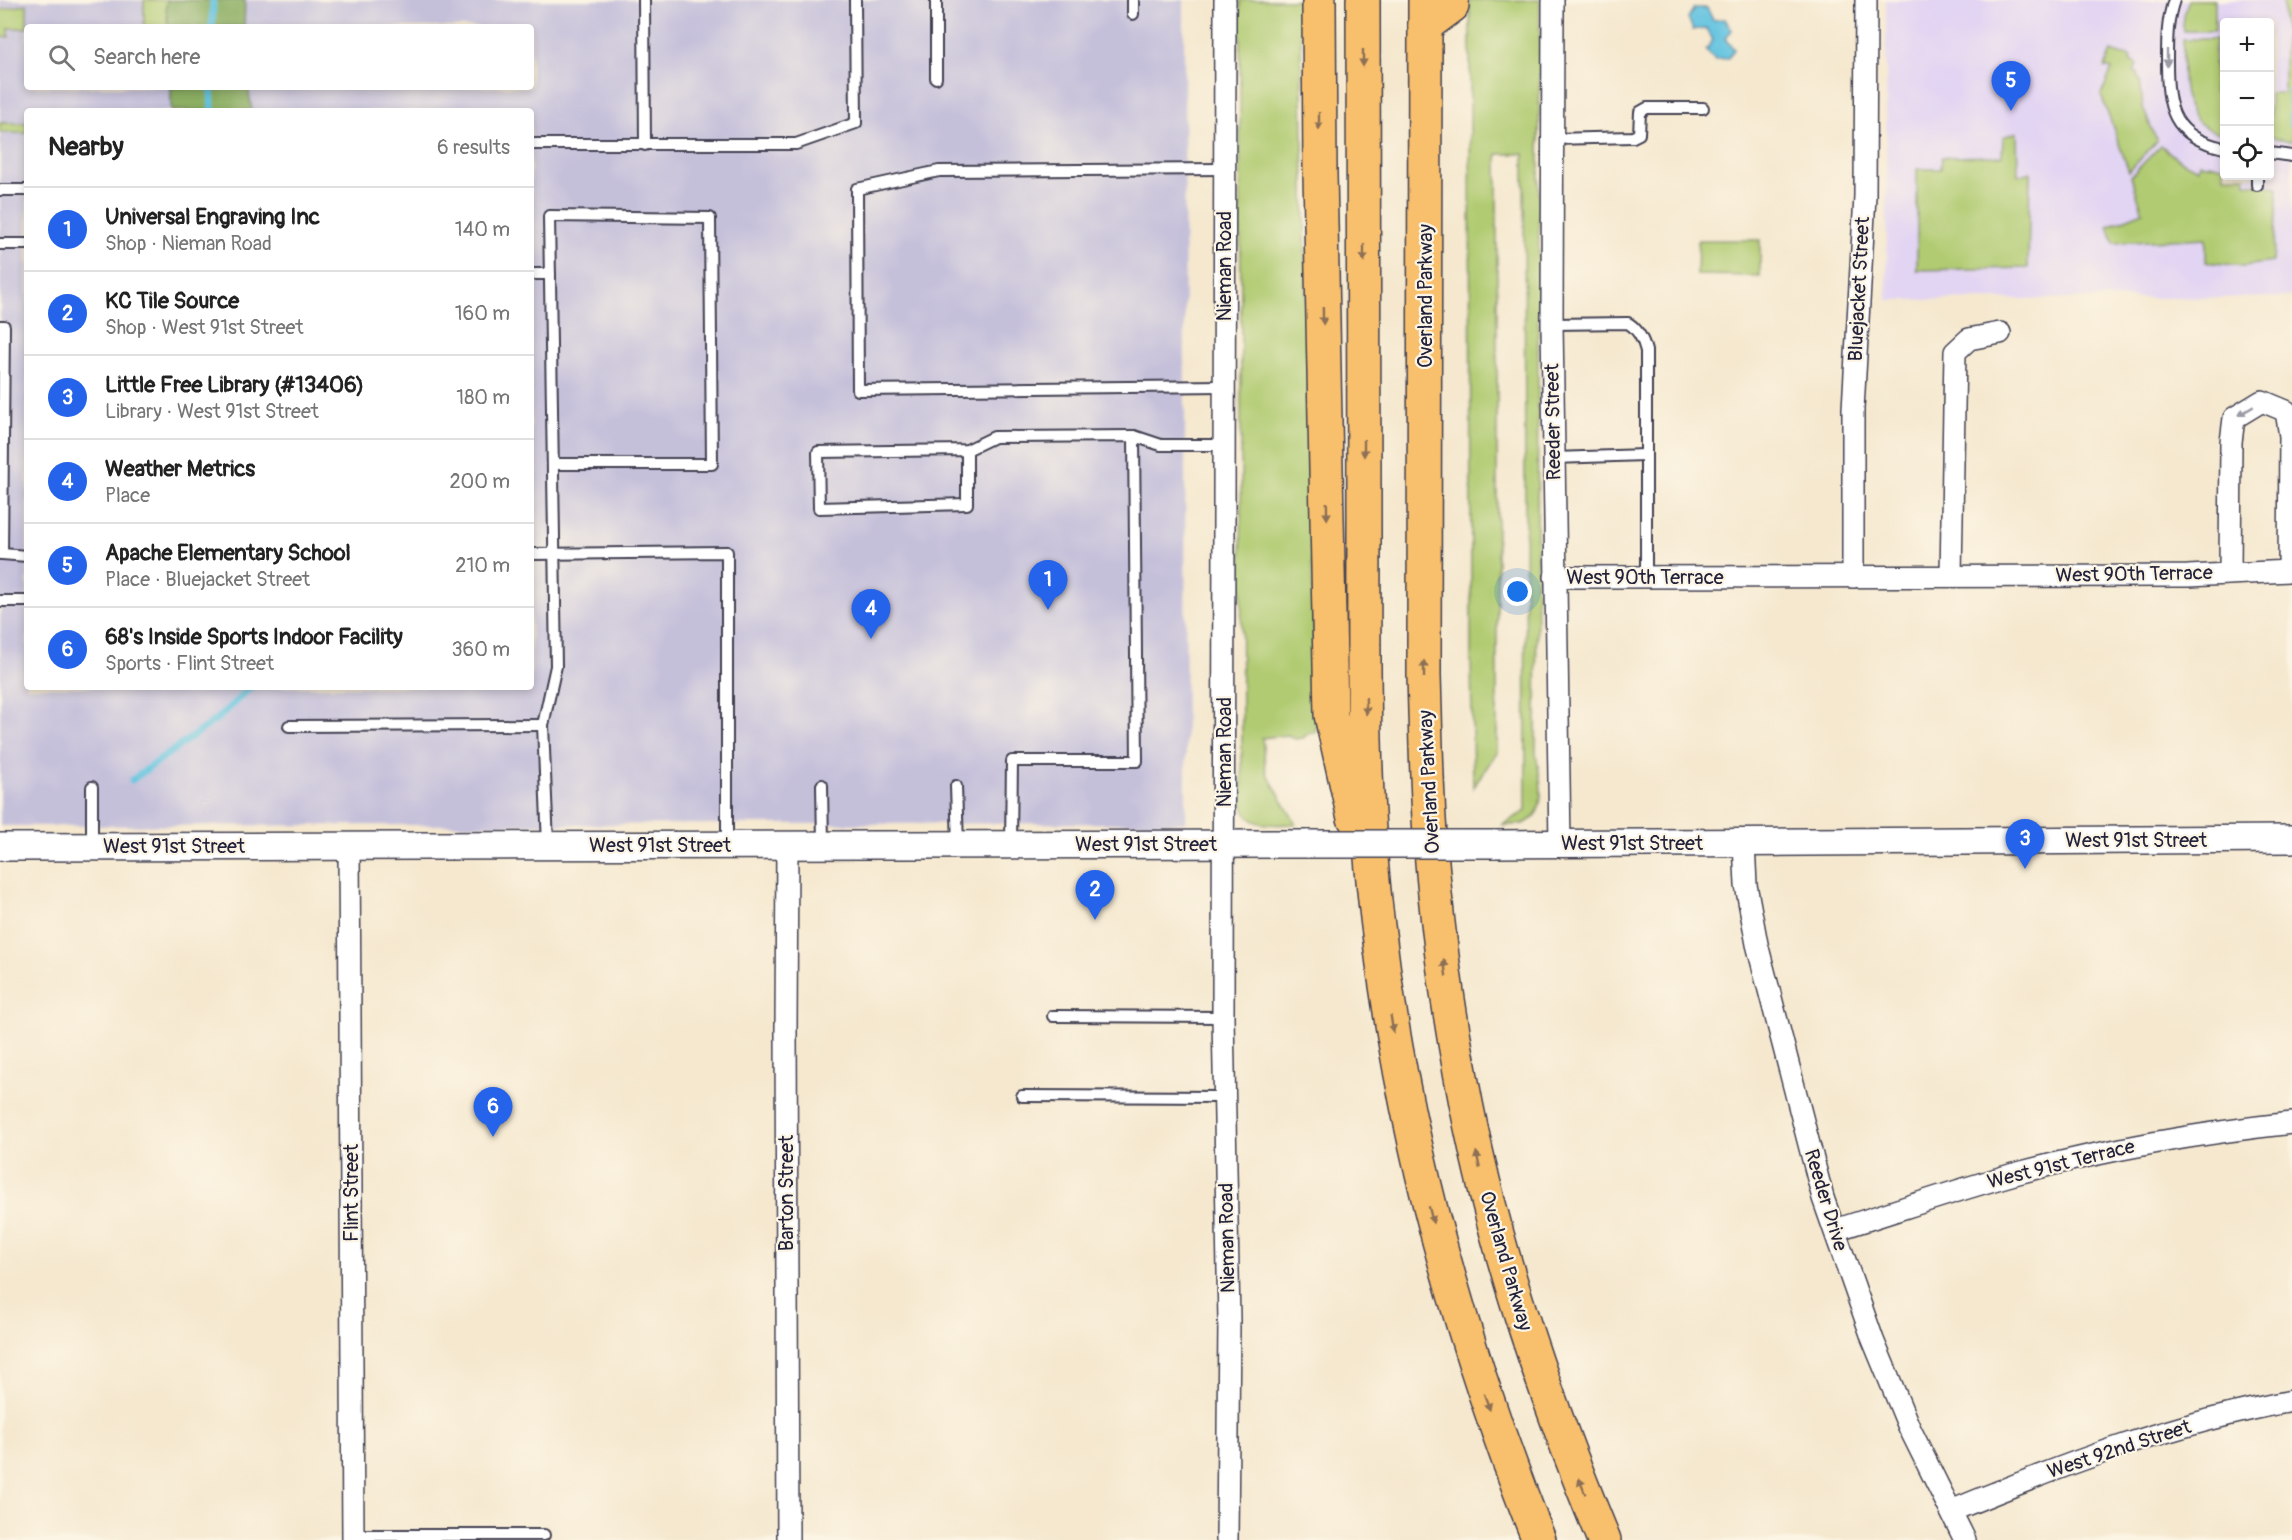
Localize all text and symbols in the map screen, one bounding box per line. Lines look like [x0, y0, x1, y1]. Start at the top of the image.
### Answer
map controls [2220, 18, 2274, 180]
button: + [2220, 18, 2274, 72]
search box [24, 24, 534, 90]
icon: search [45, 41, 78, 74]
text: Search here [93, 43, 200, 71]
one-way arrow [2162, 48, 2172, 67]
one-way arrow [1358, 49, 1368, 68]
pin: 5 [1992, 62, 2030, 111]
button: − [2220, 72, 2274, 126]
one-way arrow [1314, 112, 1324, 131]
button: locate [2220, 126, 2274, 180]
text: Nearby [48, 131, 124, 163]
text: 6 results [437, 135, 510, 160]
text: Universal Engraving Inc [105, 203, 320, 231]
street label: Nieman Road [1212, 211, 1237, 321]
street label: Bluejacket Street [1843, 215, 1875, 362]
text: 1 [64, 217, 71, 242]
text: 140 m [455, 217, 510, 242]
street label: Overland Parkway [1413, 224, 1438, 368]
text: Shop · Nieman Road [105, 231, 272, 256]
one-way arrow [1359, 244, 1369, 263]
text: KC Tile Source [105, 287, 239, 315]
text: 2 [62, 301, 73, 326]
text: 160 m [455, 301, 510, 326]
one-way arrow [1318, 306, 1327, 325]
text: Shop · West 91st Street [105, 315, 304, 340]
street label: Reeder Street [1539, 362, 1567, 481]
text: Little Free Library (#13406) [105, 371, 364, 399]
text: 3 [62, 385, 73, 410]
text: 180 m [456, 385, 510, 410]
text: Library · West 91st Street [105, 399, 319, 424]
one-way arrow [2237, 406, 2254, 416]
one-way arrow [1359, 439, 1369, 458]
text: Weather Metrics [105, 455, 255, 483]
text: 4 [62, 469, 73, 494]
text: 200 m [449, 469, 510, 494]
text: Place [105, 483, 150, 508]
one-way arrow [1322, 501, 1331, 520]
text: Apache Elementary School [105, 539, 351, 567]
text: 5 [62, 553, 73, 578]
text: 210 m [455, 553, 510, 578]
pin: 1 [1028, 560, 1068, 610]
street label: West 90th Terrace [2055, 560, 2213, 588]
street label: West 90th Terrace [1566, 565, 1724, 590]
text: Place · Bluejacket Street [105, 567, 310, 592]
your location [1503, 577, 1532, 606]
pin: 4 [852, 590, 890, 639]
text: 68's Inside Sports Indoor Facility [105, 623, 403, 651]
text: 6 [62, 637, 73, 662]
text: 360 m [451, 637, 510, 662]
text: Sports · Flint Street [105, 651, 274, 676]
one-way arrow [1419, 660, 1429, 679]
street label: Nieman Road [1212, 697, 1237, 807]
one-way arrow [1361, 697, 1370, 716]
street label: Overland Parkway [1413, 709, 1445, 855]
pin: 3 [2006, 820, 2044, 869]
street label: West 91st Street [2065, 828, 2208, 853]
street label: West 91st Street [1561, 831, 1704, 856]
street label: West 91st Street [1075, 832, 1218, 857]
street label: West 91st Street [589, 833, 732, 858]
street label: West 91st Street [103, 834, 246, 859]
pin: 2 [1076, 870, 1114, 920]
one-way arrow [1440, 959, 1449, 978]
one-way arrow [1388, 1015, 1397, 1034]
pin: 6 [474, 1088, 512, 1137]
street label: Barton Street [774, 1134, 799, 1251]
street label: West 91st Terrace [1985, 1134, 2137, 1194]
street label: Flint Street [339, 1143, 364, 1242]
street label: Reeder Drive [1799, 1146, 1853, 1254]
one-way arrow [1473, 1151, 1483, 1169]
street label: Nieman Road [1214, 1183, 1240, 1293]
street label: Overland Parkway [1474, 1188, 1538, 1334]
one-way arrow [1427, 1206, 1437, 1224]
one-way arrow [1482, 1393, 1492, 1411]
street label: West 92nd Street [2044, 1414, 2195, 1484]
one-way arrow [1576, 1477, 1586, 1495]

